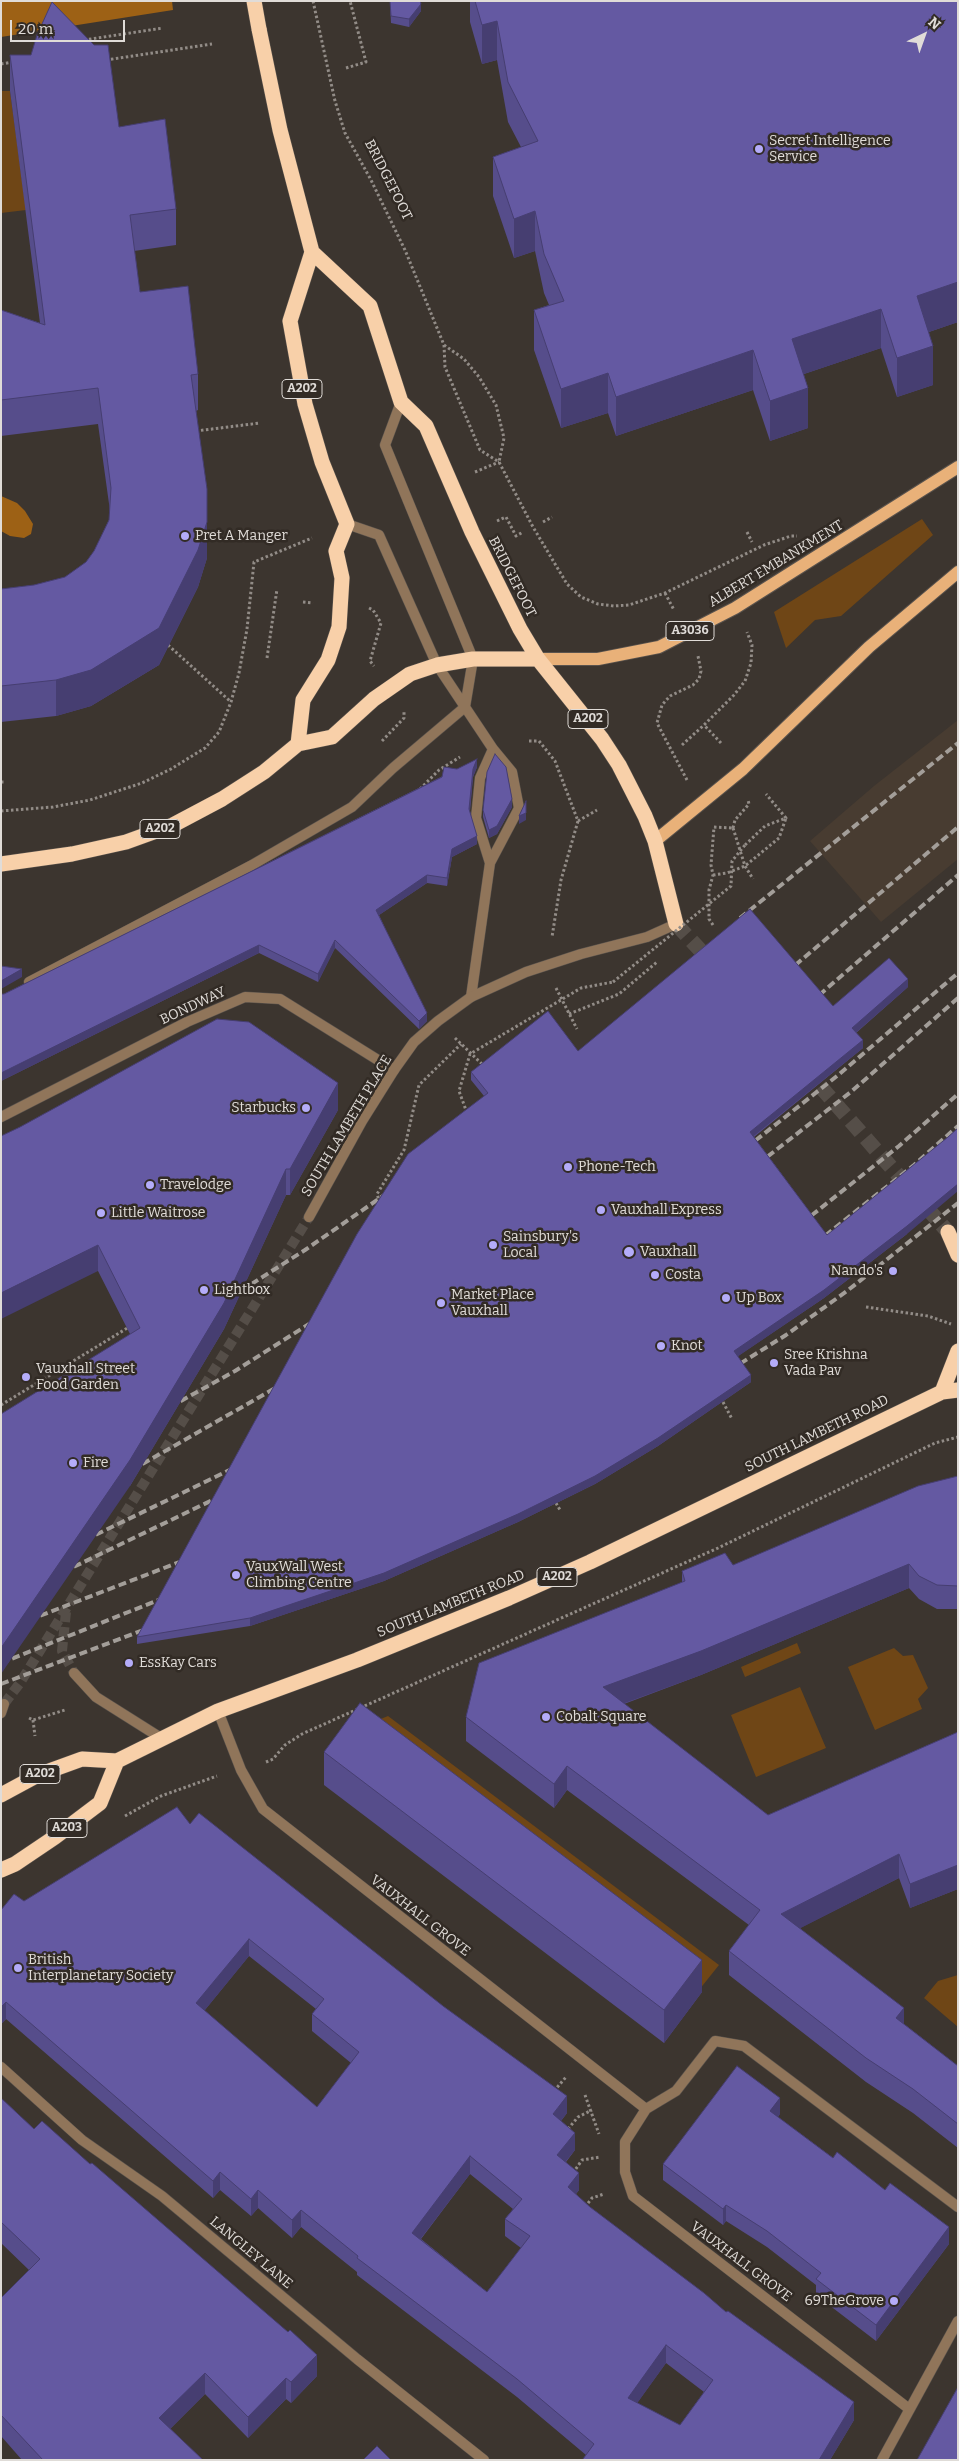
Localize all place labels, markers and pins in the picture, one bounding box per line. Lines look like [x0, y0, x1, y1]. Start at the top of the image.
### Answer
place label: Secret Intelligence Service [769, 133, 891, 166]
marker: Secret Intelligence Service [753, 143, 765, 155]
place label: Pret A Manger [195, 528, 288, 544]
marker: Pret A Manger [179, 530, 191, 542]
place label: Starbucks [231, 1100, 296, 1116]
marker: Starbucks [300, 1102, 312, 1114]
place label: Phone-Tech [578, 1159, 656, 1175]
marker: Phone-Tech [562, 1161, 574, 1173]
place label: Travelodge [160, 1177, 231, 1193]
marker: Travelodge [144, 1179, 156, 1191]
place label: Vauxhall Express [611, 1202, 722, 1218]
marker: Vauxhall Express [595, 1204, 607, 1216]
place label: Little Waitrose [111, 1205, 205, 1221]
marker: Little Waitrose [95, 1207, 107, 1219]
place label: Sainsbury's Local [503, 1229, 578, 1262]
marker: Sainsbury's Local [487, 1239, 499, 1251]
place label: Vauxhall [640, 1244, 697, 1260]
marker: Vauxhall [622, 1245, 636, 1259]
place label: Nando's [831, 1263, 883, 1279]
marker: Nando's [887, 1265, 899, 1277]
place label: Costa [665, 1267, 701, 1283]
marker: Costa [649, 1269, 661, 1281]
place label: Lightbox [214, 1282, 270, 1298]
marker: Lightbox [198, 1284, 210, 1296]
place label: Market Place Vauxhall [451, 1287, 534, 1320]
place label: Up Box [736, 1290, 782, 1306]
marker: Up Box [720, 1292, 732, 1304]
marker: Market Place Vauxhall [435, 1297, 447, 1309]
place label: Knot [671, 1338, 703, 1354]
marker: Knot [655, 1340, 667, 1352]
place label: Sree Krishna Vada Pav [784, 1347, 868, 1380]
marker: Sree Krishna Vada Pav [768, 1357, 780, 1369]
place label: Vauxhall Street Food Garden [36, 1361, 135, 1394]
marker: Vauxhall Street Food Garden [20, 1371, 32, 1383]
place label: Fire [83, 1455, 108, 1471]
marker: Fire [67, 1457, 79, 1469]
place label: VauxWall West Climbing Centre [246, 1559, 352, 1591]
marker: VauxWall West Climbing Centre [230, 1569, 242, 1581]
place label: EssKay Cars [139, 1655, 217, 1671]
marker: EssKay Cars [123, 1657, 135, 1669]
place label: Cobalt Square [556, 1709, 647, 1725]
marker: Cobalt Square [540, 1711, 552, 1723]
place label: British Interplanetary Society [28, 1952, 173, 1984]
marker: British Interplanetary Society [12, 1962, 24, 1974]
place label: 69TheGrove [804, 2293, 884, 2309]
marker: 69TheGrove [888, 2295, 900, 2307]

